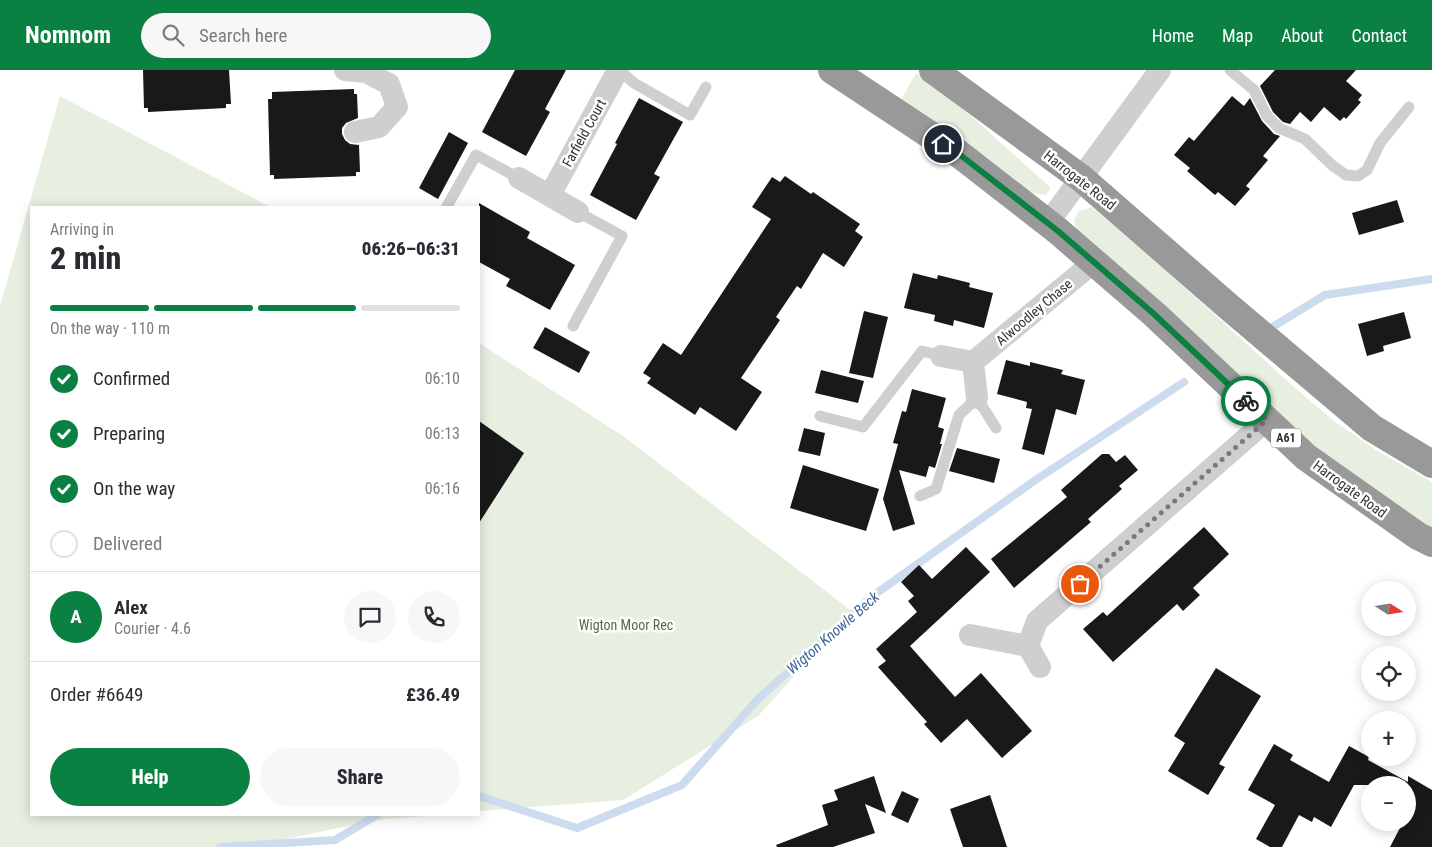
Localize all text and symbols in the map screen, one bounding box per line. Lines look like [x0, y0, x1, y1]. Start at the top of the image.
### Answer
search box [141, 13, 491, 58]
text: Nomnom [25, 21, 111, 49]
icon: search [159, 21, 187, 49]
text: Search here [199, 24, 287, 47]
text: Home [1152, 25, 1194, 46]
text: Map [1222, 25, 1253, 46]
text: About [1281, 25, 1323, 46]
text: Contact [1351, 25, 1407, 46]
street label: Farfield Court [559, 96, 609, 170]
pin [922, 123, 964, 165]
icon: home [929, 130, 957, 158]
street label: Harrogate Road [1041, 147, 1119, 213]
text: Arriving in [50, 220, 114, 239]
text: 06:26–06:31 [362, 237, 460, 260]
text: 2 min [50, 239, 121, 277]
street label: Alwoodley Chase [993, 275, 1076, 348]
text: On the way · 110 m [50, 319, 170, 338]
icon: check [50, 365, 78, 393]
text: Confirmed [93, 367, 170, 390]
text: 06:10 [425, 369, 460, 388]
courier [1221, 376, 1271, 426]
icon: bike [1232, 387, 1260, 415]
icon: check [50, 420, 78, 448]
text: Preparing [93, 422, 165, 445]
text: 06:13 [425, 424, 460, 443]
road number: A61 [1271, 428, 1301, 448]
street label: Harrogate Road [1310, 457, 1390, 521]
icon: check [50, 475, 78, 503]
text: On the way [93, 477, 175, 500]
text: 06:16 [425, 479, 460, 498]
text: Delivered [93, 532, 162, 555]
pin [1059, 563, 1101, 605]
icon: bag [1066, 570, 1094, 598]
north arrow [1361, 581, 1416, 636]
map controls [1361, 581, 1416, 831]
water label: Wigton Knowle Beck [783, 588, 883, 678]
button: chat [344, 591, 396, 643]
button: phone [408, 591, 460, 643]
text: Alex [114, 596, 148, 619]
text: A [70, 605, 82, 628]
park label: Wigton Moor Rec [579, 617, 673, 633]
text: Courier · 4.6 [114, 619, 191, 638]
button: locate [1361, 646, 1416, 701]
text: Order #6649 [50, 683, 143, 706]
text: £36.49 [406, 683, 460, 706]
button: + [1361, 711, 1416, 766]
button: Help [50, 748, 250, 806]
button: Share [260, 748, 460, 806]
button: − [1361, 776, 1416, 831]

